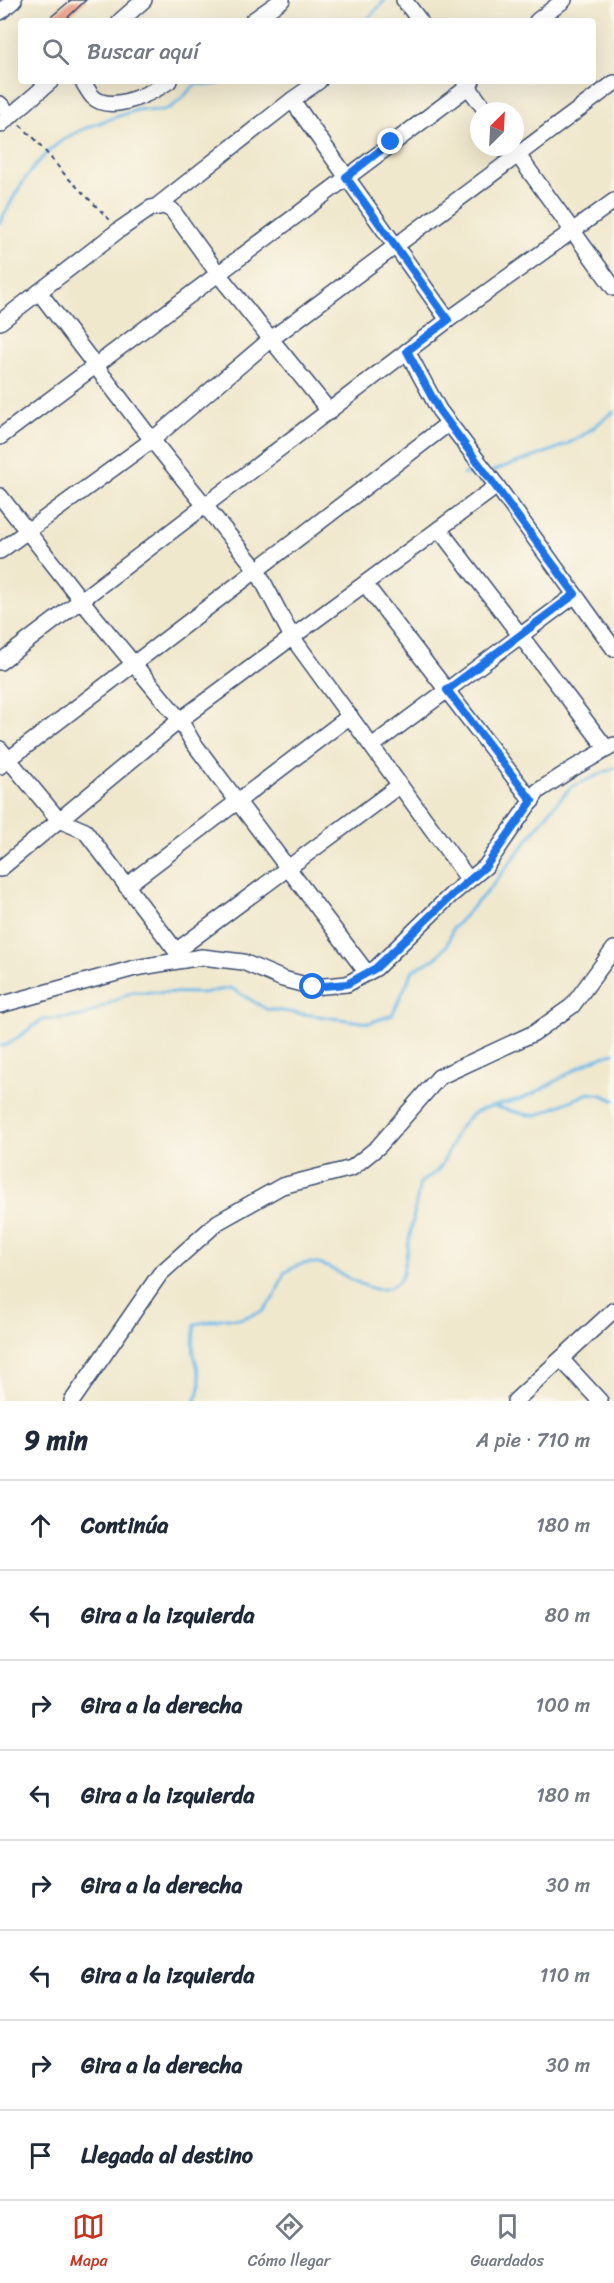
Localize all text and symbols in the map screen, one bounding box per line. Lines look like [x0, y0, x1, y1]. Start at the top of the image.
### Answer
search box [18, 18, 596, 84]
text: Buscar aquí [87, 32, 199, 71]
icon: search [39, 35, 72, 68]
north arrow [470, 102, 524, 156]
route end [377, 128, 403, 154]
route start [299, 973, 325, 999]
text: 9 min [24, 1417, 88, 1463]
text: A pie · 710 m [476, 1423, 590, 1458]
text: Continúa [81, 1506, 168, 1545]
text: 180 m [536, 1508, 590, 1543]
icon: ahead [24, 1509, 57, 1542]
text: Gira a la izquierda [81, 1596, 254, 1635]
text: 80 m [545, 1598, 590, 1633]
icon: left [24, 1599, 57, 1632]
text: Gira a la derecha [81, 1686, 242, 1725]
text: 100 m [536, 1688, 590, 1723]
icon: right [24, 1689, 57, 1722]
text: Gira a la izquierda [81, 1776, 254, 1815]
text: 180 m [536, 1778, 590, 1813]
icon: left [24, 1779, 57, 1812]
text: Gira a la derecha [81, 1866, 242, 1905]
text: 30 m [546, 1868, 590, 1903]
icon: right [24, 1869, 57, 1902]
text: Gira a la izquierda [81, 1956, 254, 1995]
text: 110 m [540, 1958, 590, 1993]
icon: left [24, 1959, 57, 1992]
text: Gira a la derecha [81, 2046, 242, 2085]
text: 30 m [546, 2048, 590, 2083]
icon: right [24, 2049, 57, 2082]
text: Llegada al destino [81, 2136, 253, 2175]
icon: arrive [24, 2139, 57, 2172]
tab: Mapa [70, 2210, 108, 2275]
tab: Cómo llegar [248, 2210, 330, 2275]
tab: Guardados [470, 2210, 544, 2275]

